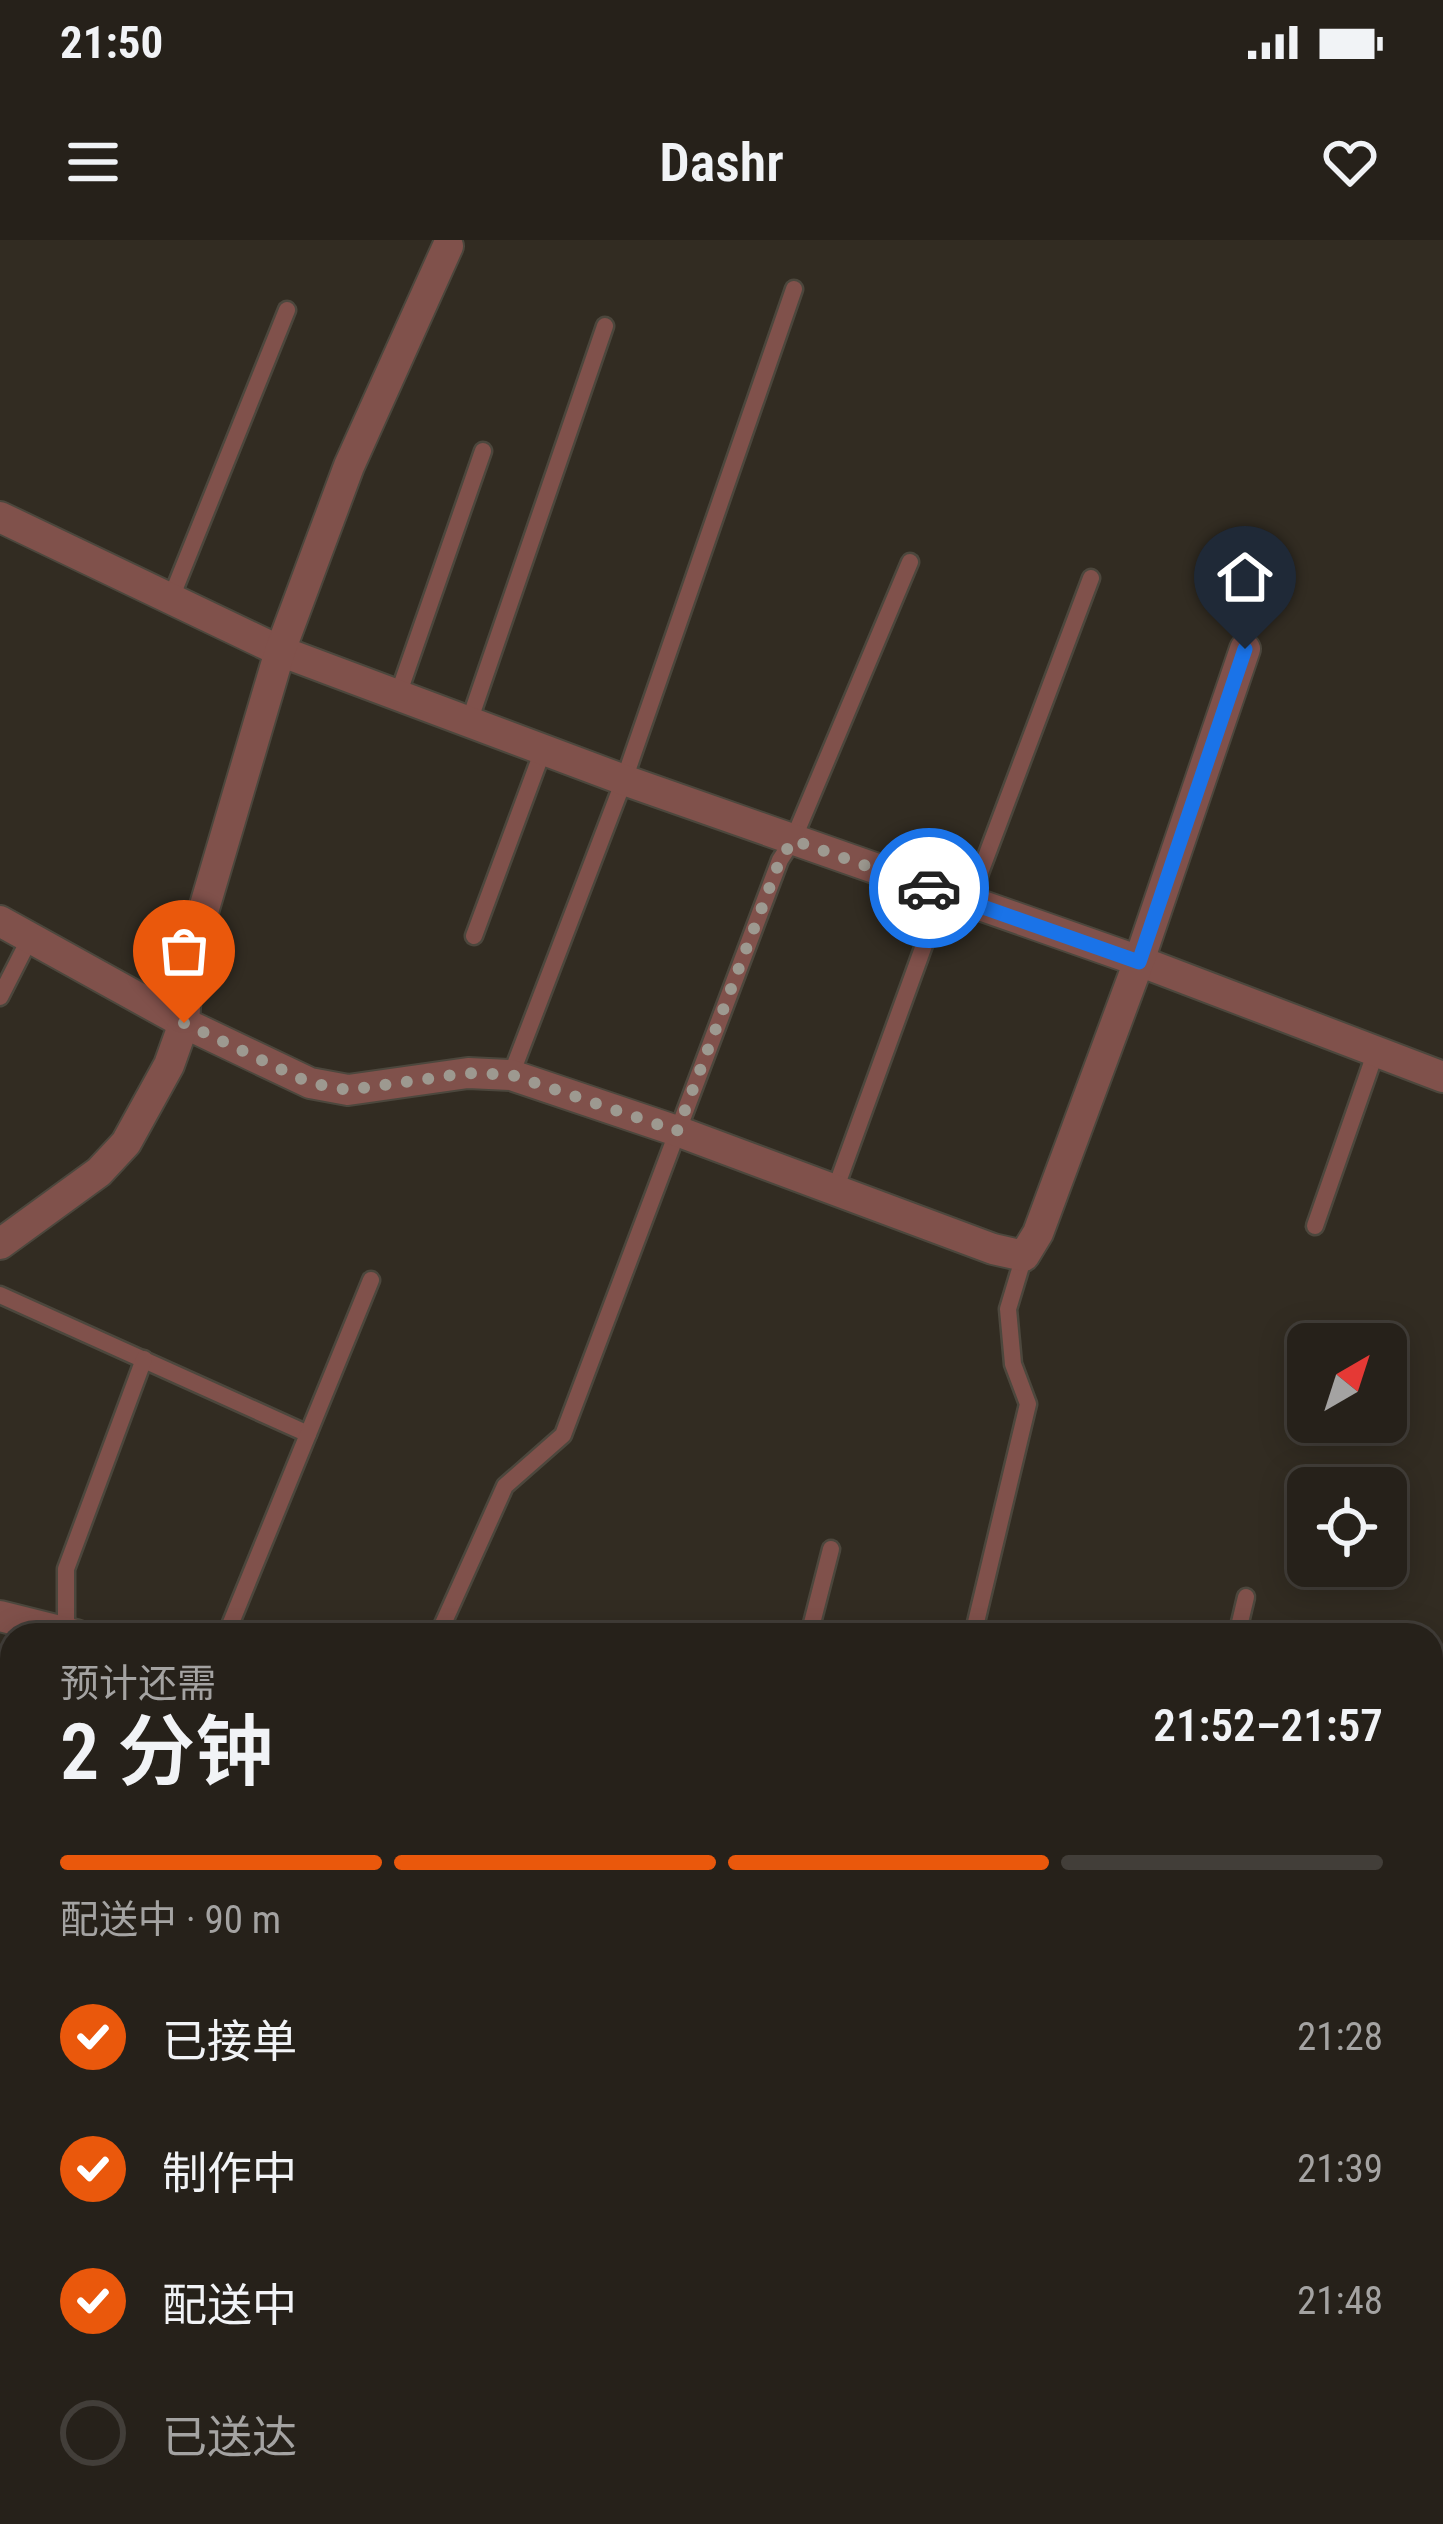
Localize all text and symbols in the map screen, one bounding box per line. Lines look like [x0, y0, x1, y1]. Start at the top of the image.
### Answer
text: 21:50 [60, 16, 163, 69]
icon: menu [60, 129, 126, 195]
icon: heart [1317, 129, 1383, 195]
text: Dashr [659, 131, 784, 194]
pin [1194, 526, 1296, 649]
icon: home [1212, 544, 1278, 610]
courier [869, 828, 989, 948]
icon: car [896, 855, 962, 921]
pin [133, 900, 235, 1023]
icon: bag [151, 918, 217, 984]
north arrow [1287, 1323, 1407, 1443]
map controls [1287, 1323, 1407, 1587]
button: locate [1287, 1467, 1407, 1587]
text: 预计还需 [60, 1661, 216, 1707]
text: 21:52–21:57 [1153, 1699, 1383, 1752]
text: 2 分钟 [60, 1707, 273, 1798]
text: 配送中 · 90 m [60, 1897, 281, 1943]
icon: check [60, 2004, 126, 2070]
text: 21:28 [1297, 2014, 1383, 2060]
text: 已接单 [162, 2015, 297, 2068]
icon: check [60, 2136, 126, 2202]
text: 21:39 [1297, 2146, 1383, 2192]
text: 制作中 [162, 2147, 297, 2200]
icon: check [60, 2268, 126, 2334]
text: 21:48 [1297, 2278, 1383, 2324]
text: 配送中 [162, 2279, 297, 2332]
text: 已送达 [162, 2411, 297, 2464]

